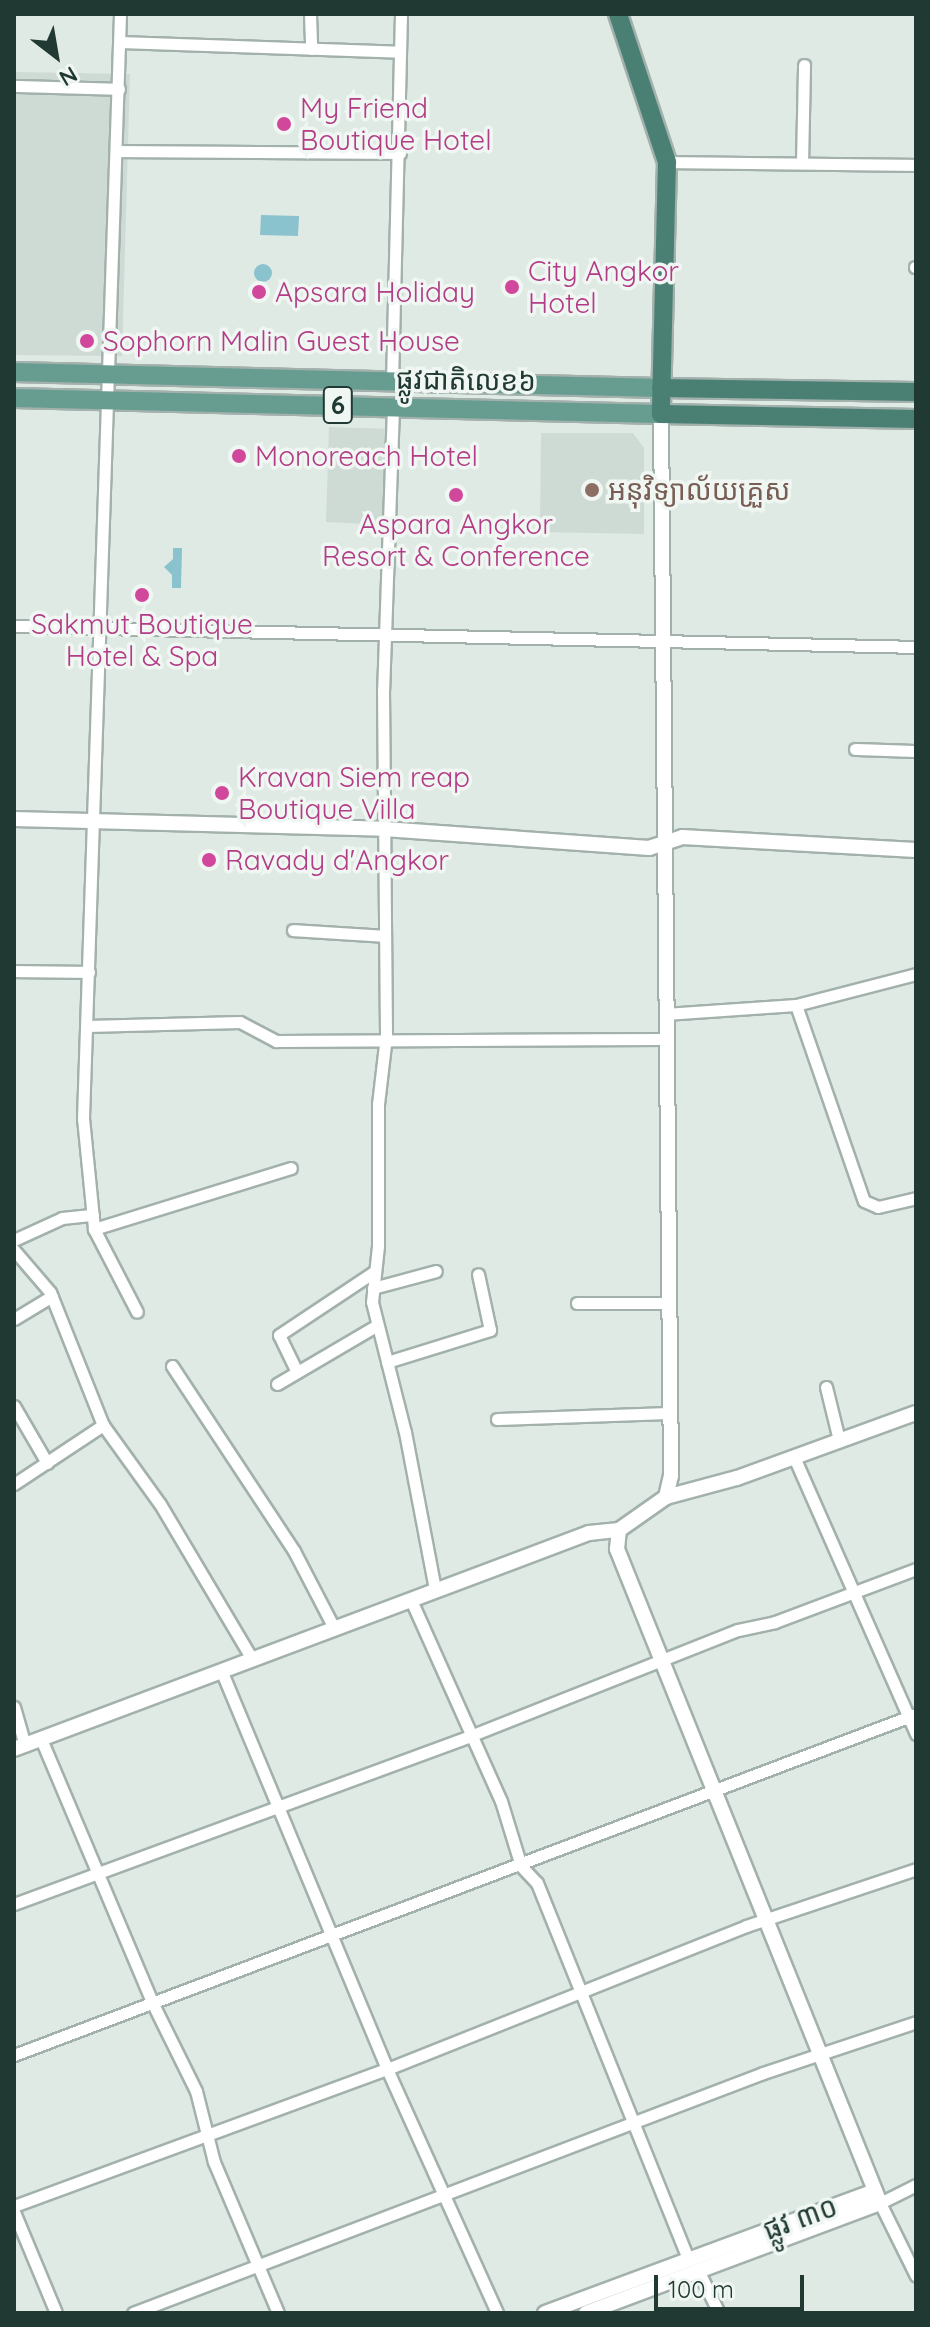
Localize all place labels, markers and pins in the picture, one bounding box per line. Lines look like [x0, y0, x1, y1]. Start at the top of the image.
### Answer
place label: My Friend Boutique Hotel [300, 91, 492, 157]
marker: My Friend Boutique Hotel [275, 115, 293, 133]
place label: City Angkor Hotel [528, 254, 679, 320]
place label: Apsara Holiday [275, 275, 475, 309]
marker: City Angkor Hotel [503, 278, 521, 296]
marker: Apsara Holiday [250, 283, 268, 301]
place label: Sophorn Malin Guest House [103, 324, 460, 358]
marker: Sophorn Malin Guest House [78, 332, 96, 350]
place label: Monoreach Hotel [255, 439, 478, 473]
marker: Monoreach Hotel [230, 447, 248, 465]
place label: អនុវិទ្យាល័យគ្រួស [608, 473, 790, 507]
marker: អនុវិទ្យាល័យគ្រួស [583, 481, 601, 499]
marker: Aspara Angkor Resort & Conference [447, 486, 465, 504]
place label: Aspara Angkor Resort & Conference [322, 507, 590, 573]
marker: Sakmut Boutique Hotel & Spa [133, 586, 151, 604]
place label: Sakmut Boutique Hotel & Spa [31, 607, 253, 673]
place label: Kravan Siem reap Boutique Villa [238, 760, 470, 826]
marker: Kravan Siem reap Boutique Villa [213, 784, 231, 802]
place label: Ravady d'Angkor [225, 843, 449, 877]
marker: Ravady d'Angkor [200, 851, 218, 869]

